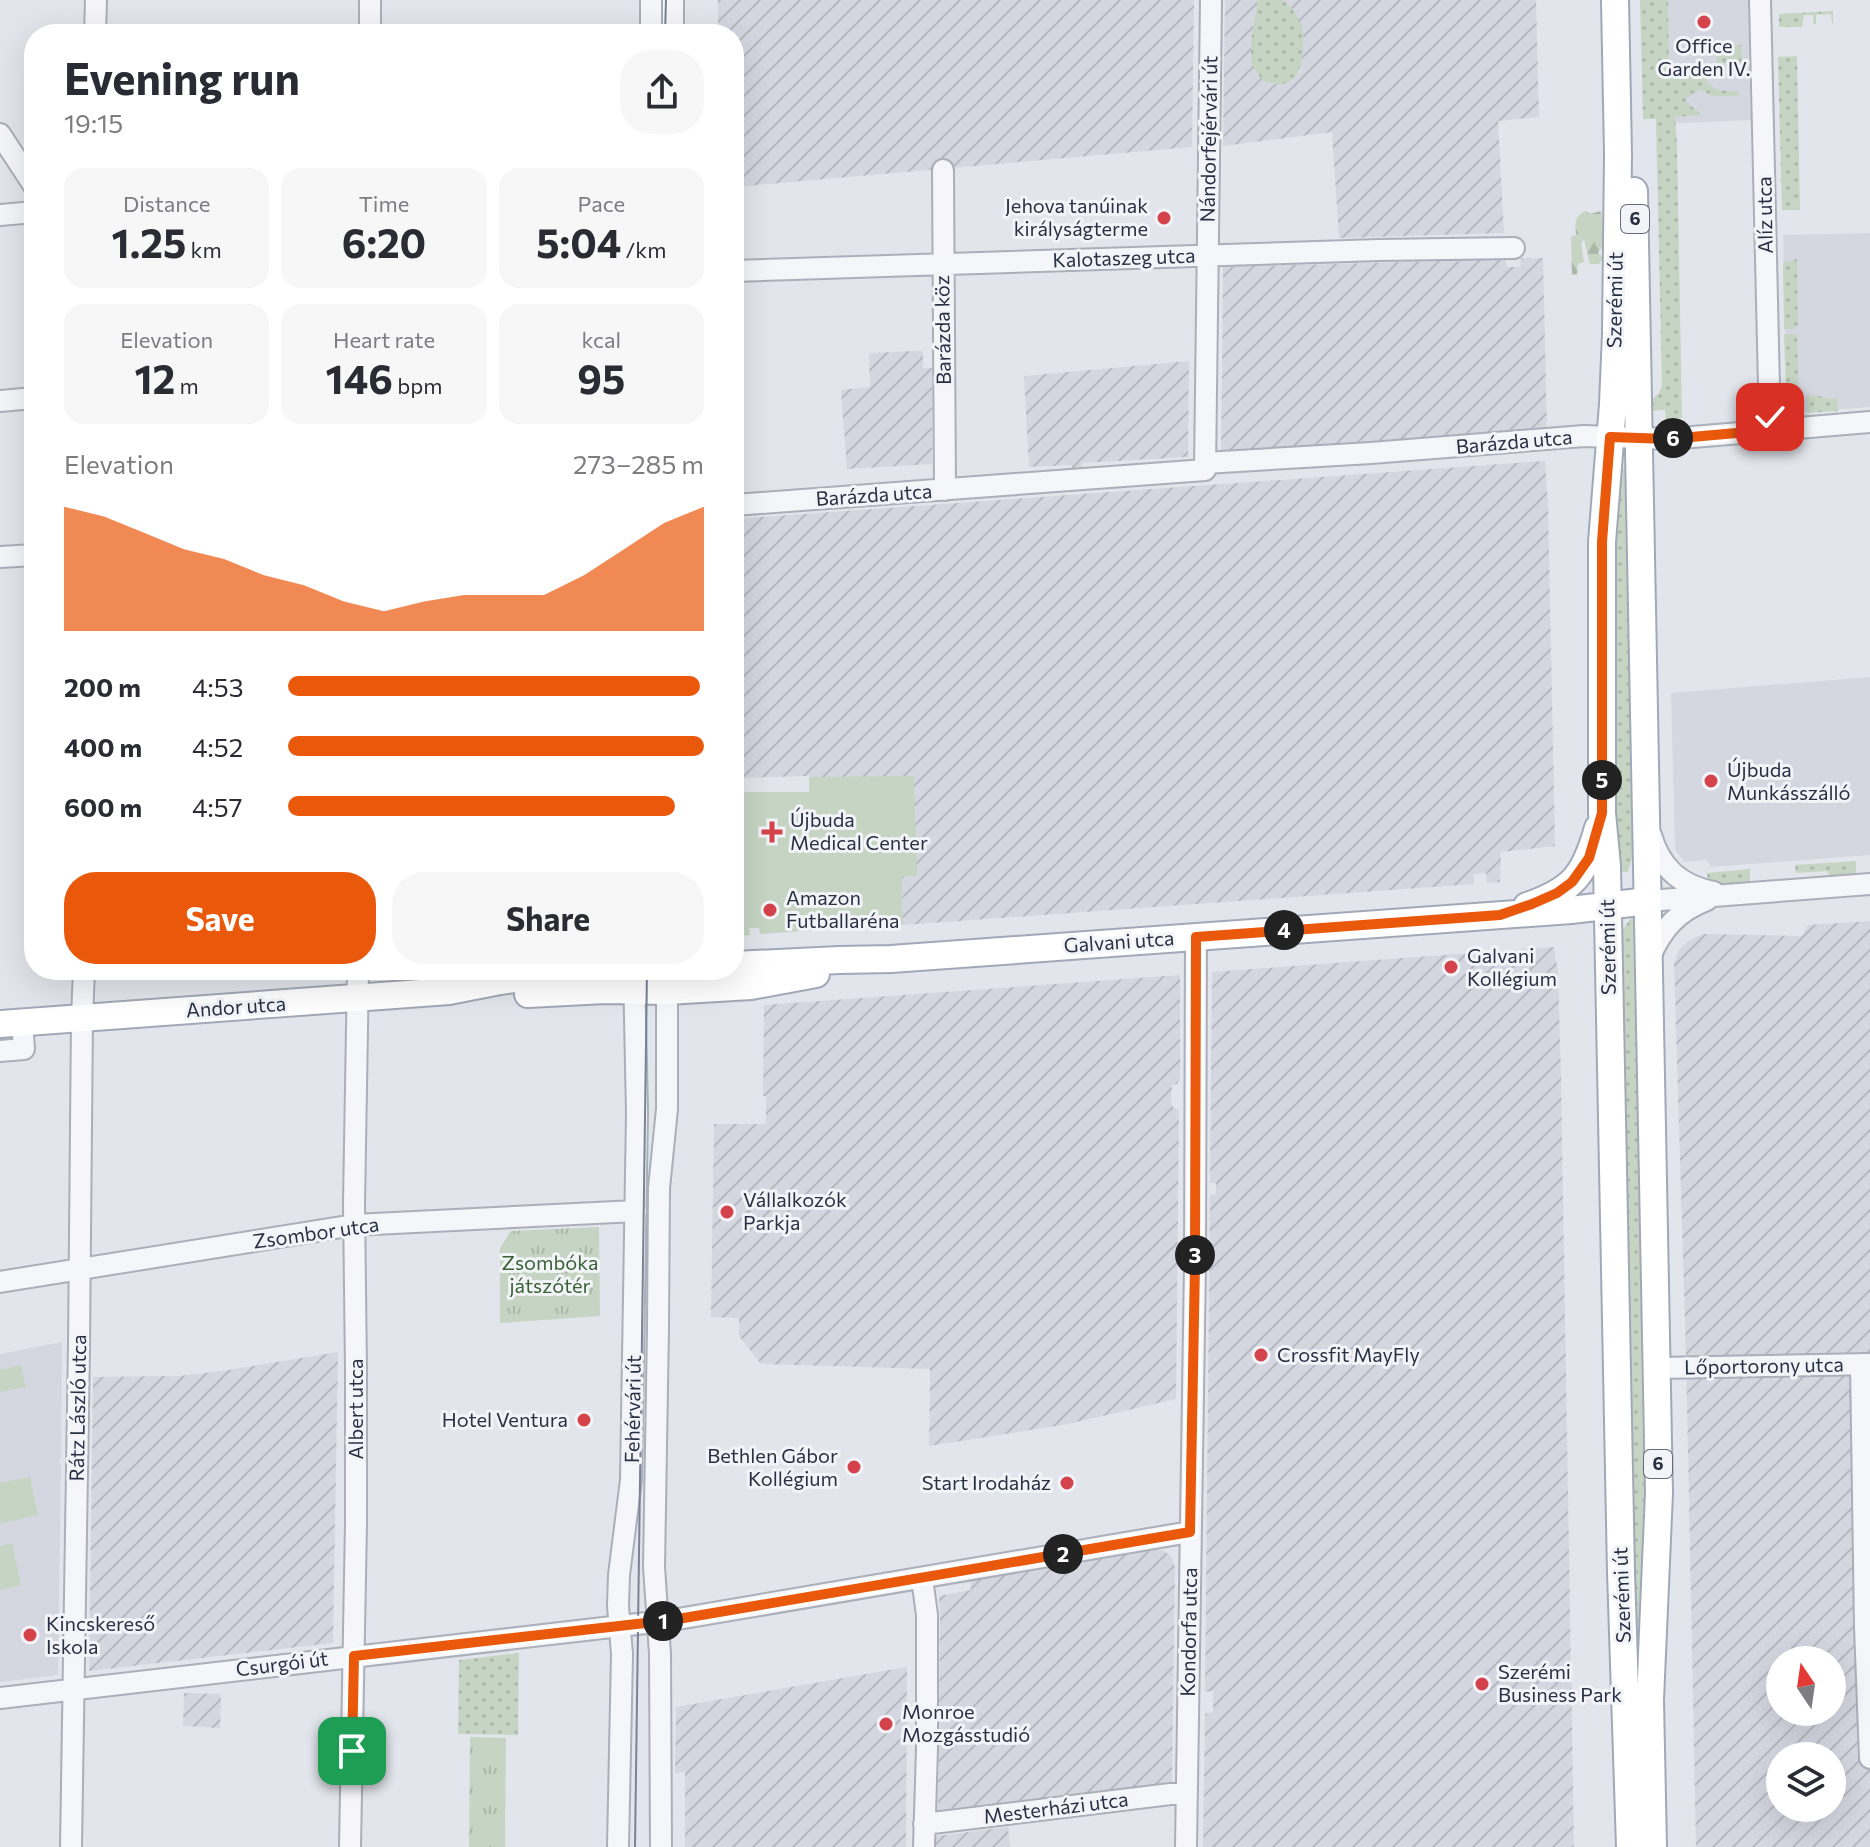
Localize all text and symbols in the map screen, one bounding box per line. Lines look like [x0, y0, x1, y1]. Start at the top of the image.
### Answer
marker: Office Garden IV. [1695, 13, 1713, 31]
place label: Office Garden IV. [1658, 33, 1751, 80]
text: Evening run [64, 50, 300, 104]
button: share [620, 50, 704, 134]
street label: Nándorfejérvári út [1195, 55, 1221, 223]
text: 19:15 [64, 107, 123, 138]
street label: Alíz utca [1751, 176, 1777, 254]
text: Distance [123, 190, 210, 217]
text: Time [359, 190, 409, 217]
text: Pace [577, 190, 625, 217]
place label: Jehova tanúinak királyságterme [1005, 193, 1148, 240]
road number: 6 [1621, 205, 1649, 233]
marker: Jehova tanúinak királyságterme [1155, 209, 1173, 227]
text: 1.25 [112, 217, 186, 266]
text: 6:20 [342, 217, 426, 266]
text: 5:04 [536, 217, 621, 266]
text: km [186, 236, 222, 263]
text: /km [621, 236, 666, 263]
street label: Kalotaszeg utca [1052, 243, 1196, 271]
street label: Szerémi út [1601, 252, 1627, 348]
street label: Barázda köz [929, 275, 955, 385]
text: Elevation [120, 326, 213, 353]
text: Heart rate [333, 326, 435, 353]
text: kcal [582, 326, 621, 353]
text: 12 [135, 353, 175, 402]
text: 146 [326, 353, 393, 402]
text: 95 [577, 353, 625, 402]
text: m [175, 372, 199, 399]
text: bpm [393, 372, 442, 399]
pin [1736, 383, 1804, 451]
icon: check [1748, 395, 1792, 439]
pin: 6 [1653, 418, 1693, 458]
street label: Barázda utca [1455, 424, 1573, 458]
text: 6 [1666, 424, 1680, 451]
text: Elevation [64, 448, 174, 479]
text: 273–285 m [573, 448, 704, 479]
street label: Barázda utca [815, 478, 933, 510]
text: 200 m [64, 671, 141, 702]
text: 4:53 [192, 671, 244, 702]
text: 400 m [64, 731, 142, 762]
text: 4:52 [192, 731, 243, 762]
place label: Újbuda Munkásszálló [1727, 757, 1851, 804]
pin: 5 [1582, 760, 1622, 800]
text: 5 [1596, 766, 1608, 793]
marker: Újbuda Munkásszálló [1702, 772, 1720, 790]
text: 600 m [64, 791, 142, 822]
text: 4:57 [192, 791, 242, 822]
place label: Újbuda Medical Center [790, 807, 928, 854]
marker: Újbuda Medical Center [761, 821, 783, 843]
button: Save [64, 872, 376, 964]
button: Share [392, 872, 704, 964]
place label: Amazon Futballaréna [786, 885, 900, 932]
street label: Szerémi út [1594, 899, 1620, 995]
marker: Amazon Futballaréna [761, 901, 779, 919]
pin: 4 [1264, 910, 1304, 950]
text: 4 [1277, 916, 1291, 943]
street label: Galvani utca [1063, 925, 1175, 957]
place label: Galvani Kollégium [1467, 943, 1557, 990]
marker: Galvani Kollégium [1442, 958, 1460, 976]
street label: Andor utca [185, 991, 287, 1021]
place label: Vállalkozók Parkja [743, 1187, 847, 1234]
marker: Vállalkozók Parkja [718, 1203, 736, 1221]
street label: Zsombor utca [251, 1211, 380, 1253]
pin: 3 [1175, 1235, 1215, 1275]
text: 3 [1189, 1241, 1201, 1268]
park label: Zsombóka játszótér [501, 1250, 599, 1297]
street label: Rátz László utca [64, 1334, 90, 1482]
place label: Crossfit MayFly [1277, 1342, 1420, 1366]
marker: Crossfit MayFly [1252, 1346, 1270, 1364]
street label: Lőportorony utca [1684, 1352, 1844, 1378]
street label: Fehérvári út [619, 1355, 645, 1463]
street label: Albert utca [343, 1359, 367, 1459]
place label: Hotel Ventura [442, 1407, 568, 1431]
marker: Hotel Ventura [575, 1411, 593, 1429]
place label: Bethlen Gábor Kollégium [707, 1443, 838, 1490]
road number: 6 [1644, 1450, 1672, 1478]
marker: Bethlen Gábor Kollégium [845, 1458, 863, 1476]
place label: Start Irodaház [922, 1470, 1051, 1494]
marker: Start Irodaház [1058, 1474, 1076, 1492]
pin: 2 [1043, 1534, 1083, 1574]
text: 2 [1057, 1540, 1069, 1567]
street label: Szerémi út [1607, 1547, 1635, 1644]
street label: Kondorfa utca [1175, 1567, 1201, 1697]
pin: 1 [643, 1601, 683, 1641]
text: 1 [658, 1607, 668, 1634]
place label: Kincskereső Iskola [46, 1611, 155, 1658]
marker: Kincskereső Iskola [21, 1626, 39, 1644]
street label: Csurgói út [234, 1645, 329, 1681]
north arrow [1766, 1646, 1846, 1726]
map controls [1766, 1646, 1846, 1822]
place label: Szerémi Business Park [1498, 1659, 1622, 1706]
marker: Szerémi Business Park [1473, 1675, 1491, 1693]
place label: Monroe Mozgásstudió [902, 1699, 1030, 1746]
marker: Monroe Mozgásstudió [877, 1715, 895, 1733]
pin [318, 1717, 386, 1785]
icon: arrive [330, 1729, 374, 1773]
button: layers [1766, 1742, 1846, 1822]
street label: Mesterházi utca [982, 1786, 1130, 1828]

